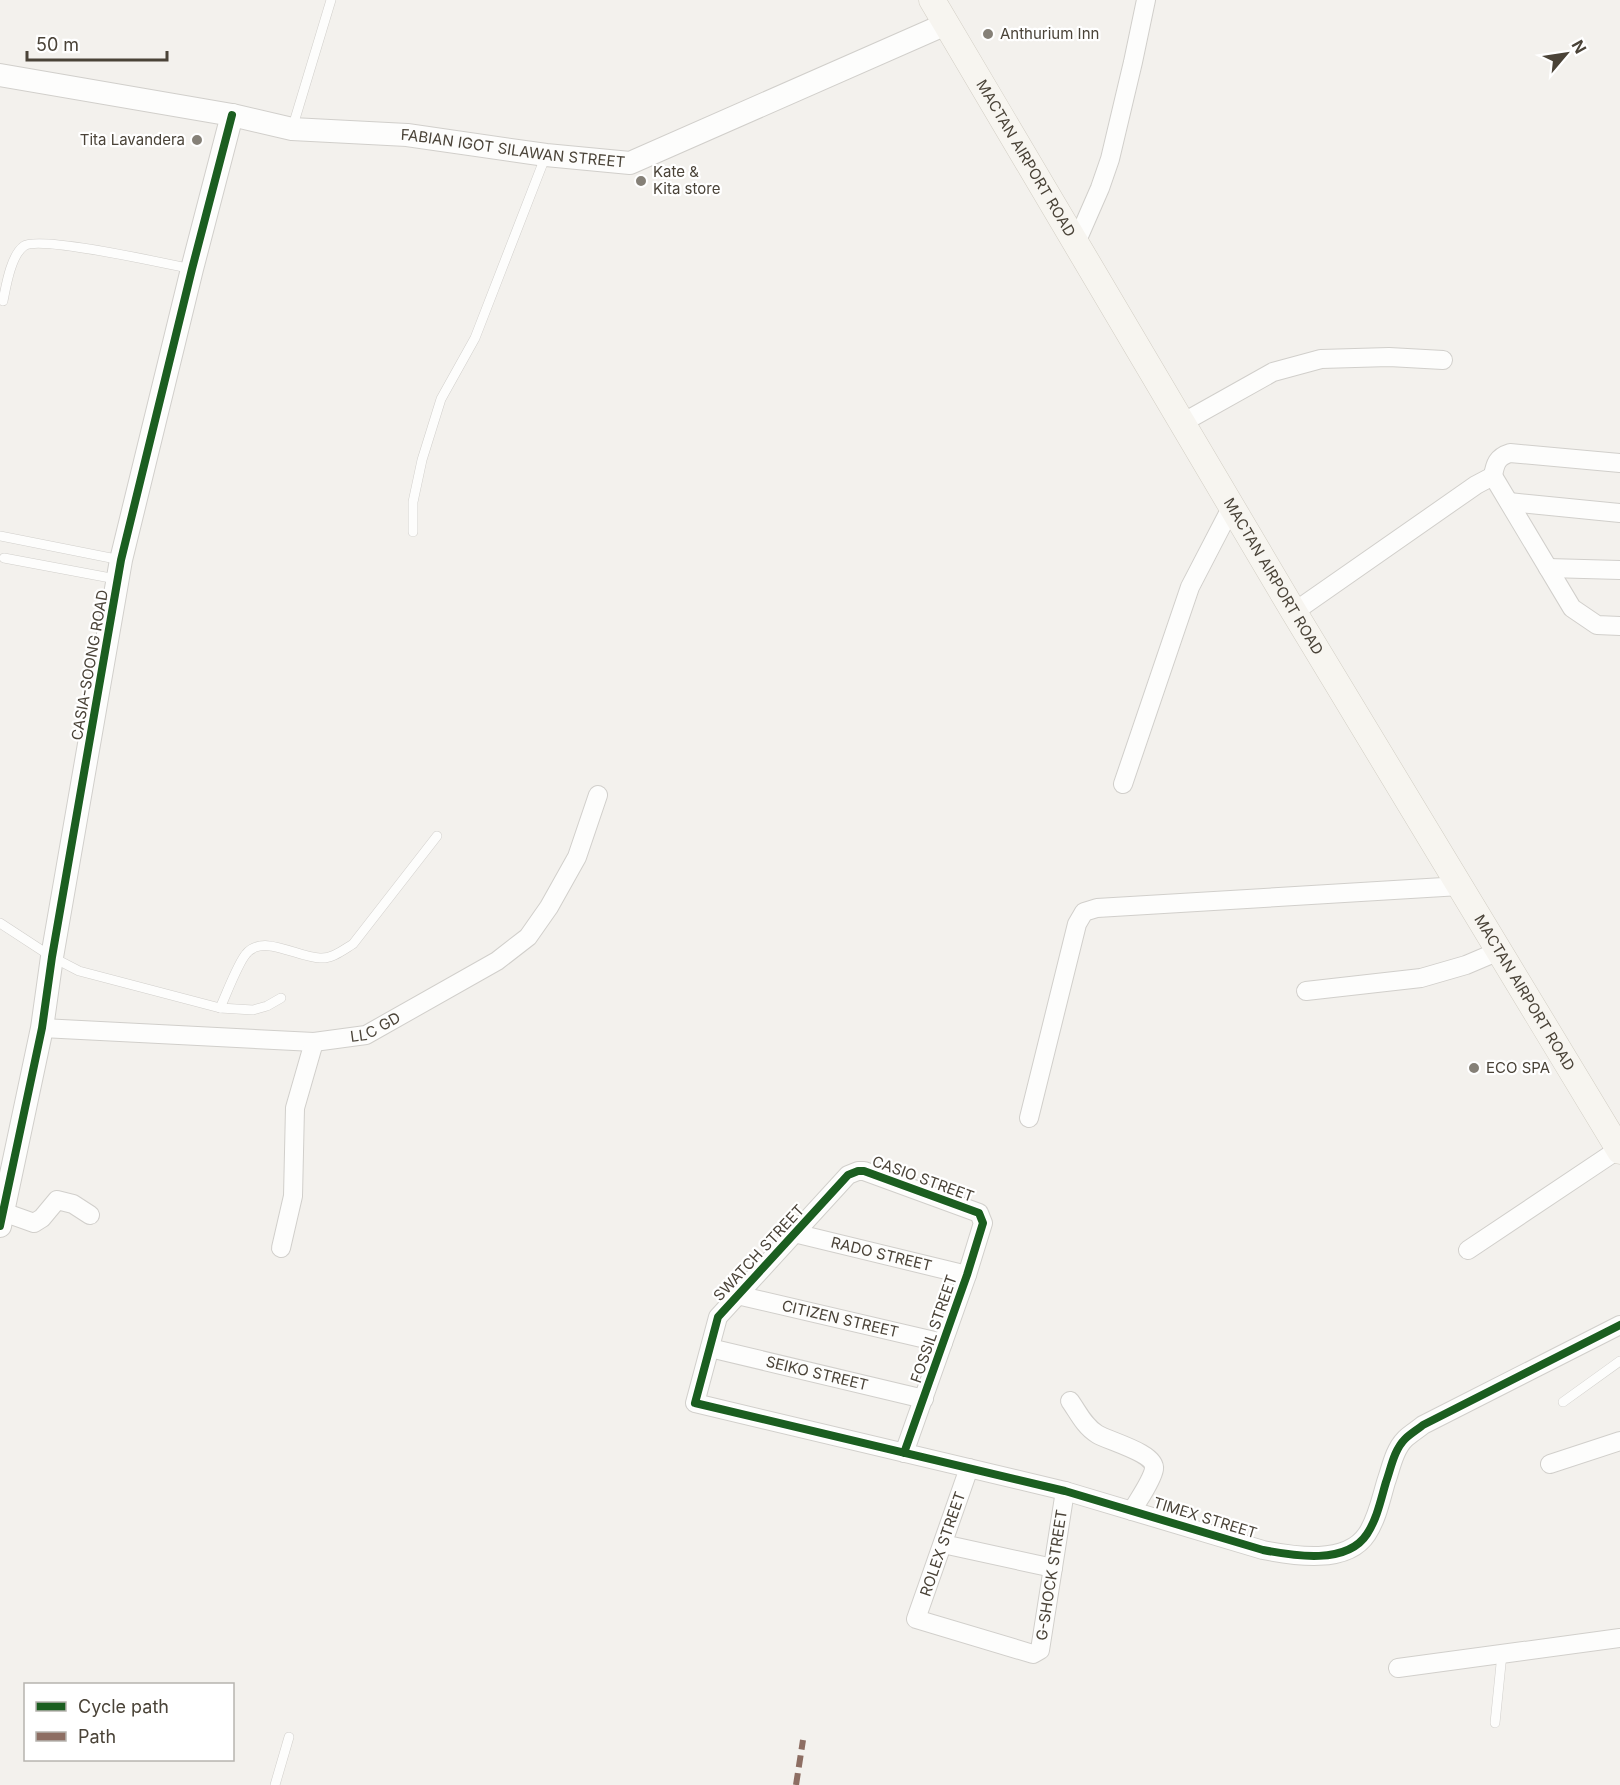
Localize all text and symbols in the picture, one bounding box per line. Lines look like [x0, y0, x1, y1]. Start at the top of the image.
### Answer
scale bar [27, 24, 166, 62]
place label: Anthurium Inn [1000, 24, 1099, 43]
north arrow [1536, 24, 1596, 84]
marker: Anthurium Inn [981, 27, 995, 41]
text: 50 m [36, 34, 79, 55]
text: N [1567, 37, 1591, 57]
street label: MACTAN AIRPORT ROAD [972, 76, 1080, 240]
street label: FABIAN IGOT SILAWAN STREET [400, 125, 626, 171]
place label: Tita Lavandera [80, 130, 185, 149]
marker: Tita Lavandera [190, 133, 204, 147]
place label: Kate & Kita store [653, 162, 720, 198]
marker: Kate & Kita store [634, 174, 648, 188]
street label: MACTAN AIRPORT ROAD [1220, 494, 1328, 658]
street label: CASIA-SOONG ROAD [67, 588, 112, 742]
street label: MACTAN AIRPORT ROAD [1470, 911, 1579, 1074]
street label: LLC GD [349, 1008, 404, 1046]
place label: ECO SPA [1486, 1058, 1550, 1077]
marker: ECO SPA [1467, 1061, 1481, 1075]
street label: CASIO STREET [870, 1151, 977, 1206]
street label: SWATCH STREET [709, 1201, 808, 1305]
street label: RADO STREET [829, 1232, 934, 1275]
street label: FOSSIL STREET [906, 1272, 961, 1385]
street label: CITIZEN STREET [780, 1296, 901, 1341]
street label: SEIKO STREET [764, 1352, 870, 1394]
street label: ROLEX STREET [916, 1489, 969, 1599]
street label: TIMEX STREET [1151, 1493, 1259, 1542]
street label: G-SHOCK STREET [1032, 1508, 1071, 1642]
legend [24, 1683, 234, 1761]
text: Cycle path [78, 1696, 169, 1717]
text: Path [78, 1726, 116, 1747]

